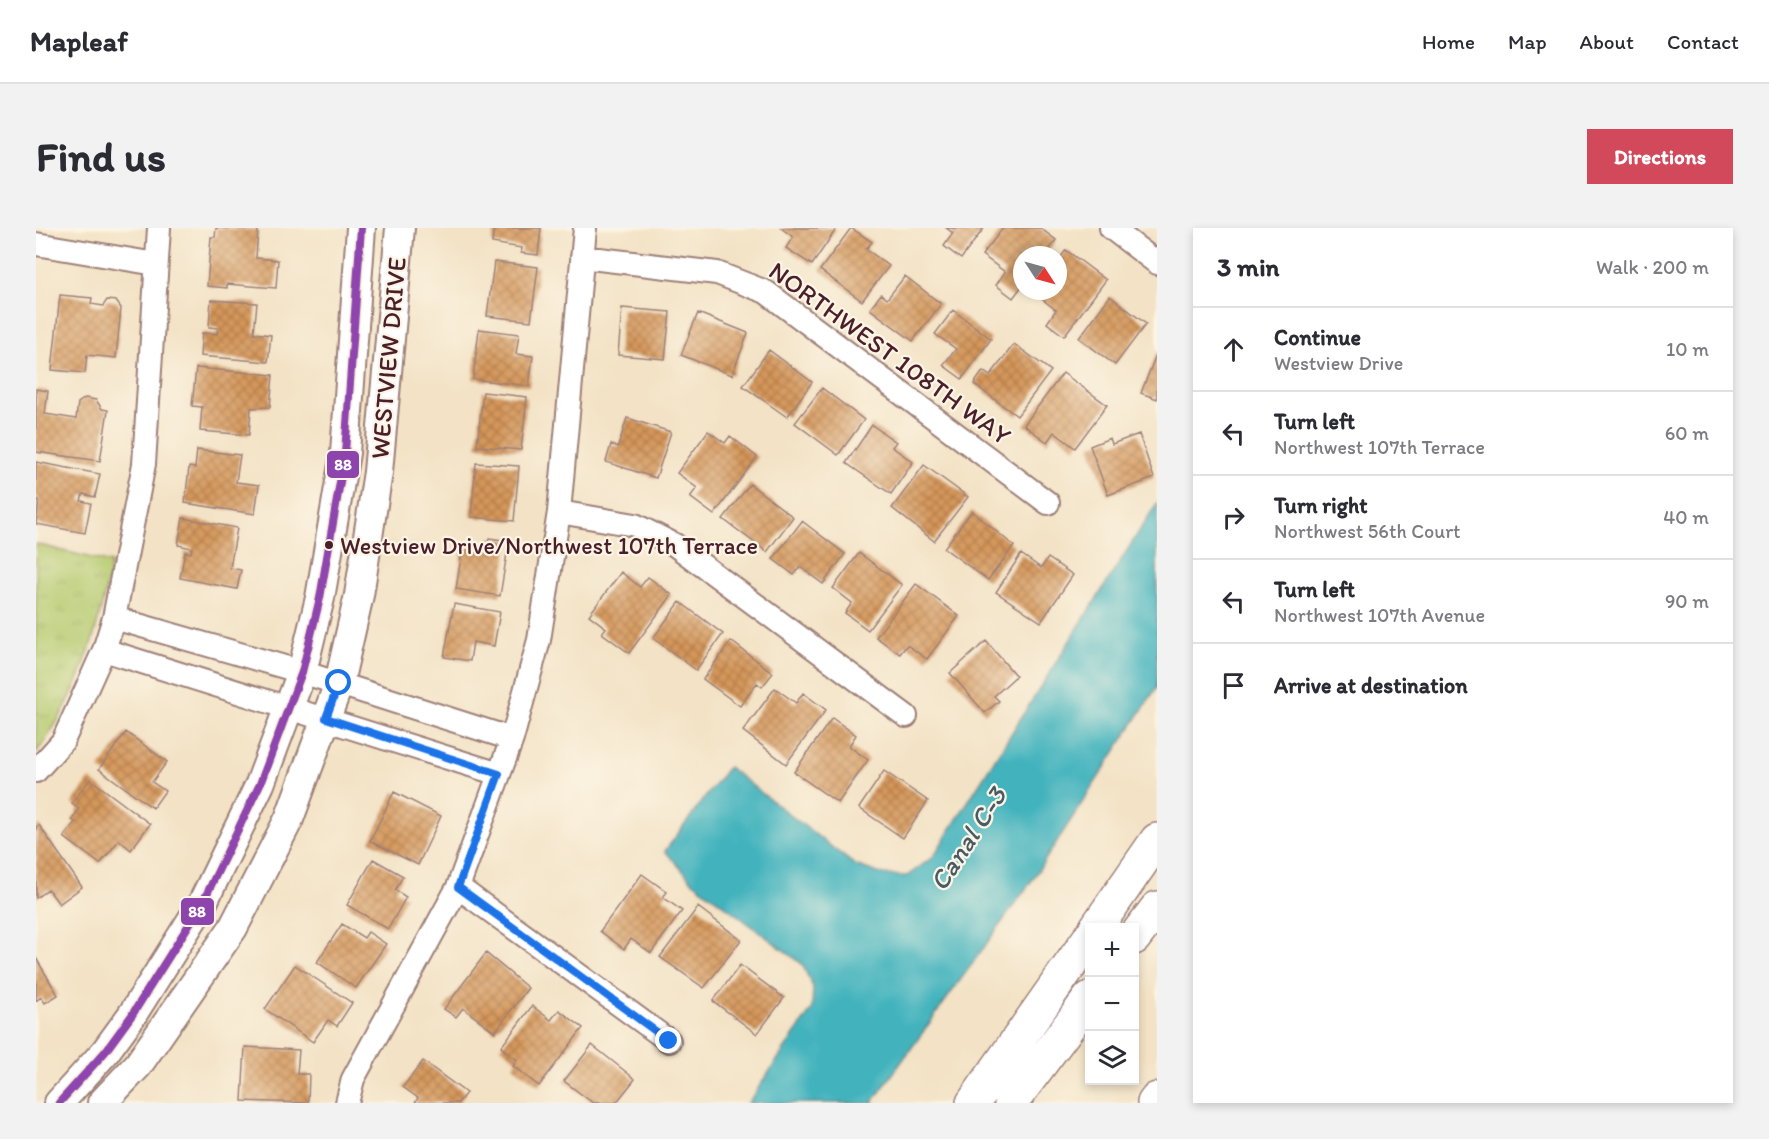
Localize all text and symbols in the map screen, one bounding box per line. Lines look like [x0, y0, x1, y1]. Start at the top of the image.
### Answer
text: Mapleaf [30, 24, 128, 58]
text: Home [1422, 29, 1475, 54]
text: Map [1508, 29, 1547, 54]
text: About [1580, 29, 1634, 54]
text: Contact [1667, 29, 1739, 54]
button: Directions [1587, 129, 1733, 184]
text: Find us [36, 131, 166, 182]
north arrow [1013, 246, 1067, 300]
text: 3 min [1217, 251, 1279, 283]
street label: NORTHWEST 108TH WAY [763, 255, 1017, 452]
text: Walk · 200 m [1596, 255, 1709, 279]
street label: WESTVIEW DRIVE [363, 256, 413, 460]
text: Continue [1274, 324, 1361, 351]
icon: ahead [1217, 333, 1250, 366]
text: 10 m [1666, 337, 1709, 361]
text: Westview Drive [1274, 351, 1403, 375]
text: Turn left [1274, 408, 1355, 435]
icon: left [1217, 417, 1250, 450]
text: 60 m [1665, 421, 1709, 445]
text: Northwest 107th Terrace [1274, 435, 1485, 459]
line badge: 88 [326, 450, 360, 479]
text: 88 [334, 455, 352, 474]
text: Turn right [1274, 492, 1368, 519]
icon: right [1217, 501, 1250, 534]
text: 40 m [1663, 505, 1709, 529]
text: Northwest 56th Court [1274, 519, 1461, 543]
place label: Westview Drive/Northwest 107th Terrace [340, 531, 758, 560]
marker: Westview Drive/Northwest 107th Terrace [323, 539, 335, 551]
text: Turn left [1274, 576, 1355, 603]
icon: left [1217, 585, 1250, 618]
text: 90 m [1665, 589, 1709, 613]
text: Northwest 107th Avenue [1274, 603, 1485, 627]
route start [325, 669, 351, 695]
icon: arrive [1217, 669, 1250, 702]
text: Arrive at destination [1274, 672, 1468, 699]
water label: Canal C-3 [922, 779, 1014, 897]
line badge: 88 [180, 897, 215, 926]
text: 88 [188, 902, 206, 921]
map controls [1085, 923, 1139, 1085]
button: + [1085, 923, 1139, 977]
button: − [1085, 977, 1139, 1031]
route end [655, 1027, 681, 1053]
button: layers [1085, 1031, 1139, 1085]

